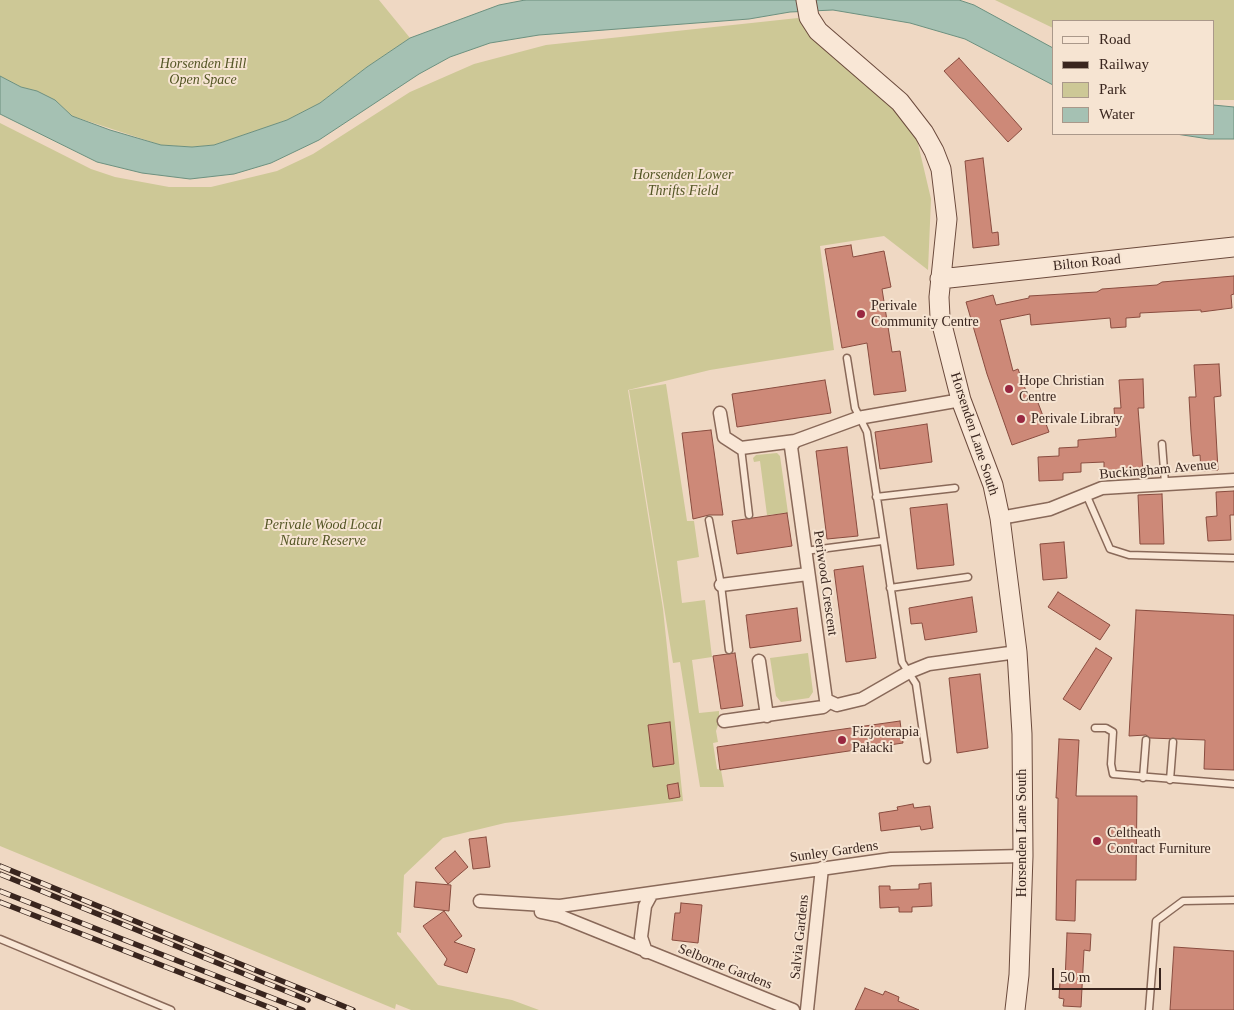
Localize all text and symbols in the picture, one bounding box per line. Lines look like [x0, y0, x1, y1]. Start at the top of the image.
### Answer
legend [1052, 20, 1214, 135]
text: Road [1099, 31, 1131, 47]
park label: Horsenden Hill Open Space [160, 56, 246, 88]
text: Railway [1099, 56, 1149, 72]
text: Park [1099, 81, 1127, 97]
text: Water [1099, 106, 1134, 122]
park label: Horsenden Lower Thrifts Field [633, 167, 733, 200]
street label: Bilton Road [1052, 251, 1122, 275]
place label: Perivale Community Centre [871, 298, 979, 331]
marker: Perivale Community Centre [855, 308, 867, 320]
street label: Horsenden Lane South [946, 370, 1002, 498]
place label: Hope Christian Centre [1019, 373, 1104, 406]
marker: Hope Christian Centre [1003, 383, 1015, 395]
place label: Perivale Library [1031, 411, 1122, 427]
marker: Perivale Library [1015, 413, 1027, 425]
street label: Buckingham Avenue [1099, 457, 1217, 483]
park label: Perivale Wood Local Nature Reserve [264, 517, 382, 550]
street label: Periwood Crescent [809, 529, 841, 637]
place label: Fizjoterapia Pałacki [852, 724, 919, 756]
marker: Fizjoterapia Pałacki [836, 734, 848, 746]
street label: Horsenden Lane South [1014, 769, 1030, 897]
place label: Celtheath Contract Furniture [1107, 825, 1211, 858]
marker: Celtheath Contract Furniture [1091, 835, 1103, 847]
street label: Sunley Gardens [789, 837, 879, 867]
street label: Salvia Gardens [787, 894, 813, 980]
street label: Selborne Gardens [676, 940, 774, 994]
scale bar [1054, 958, 1163, 990]
text: 50 m [1060, 969, 1090, 985]

